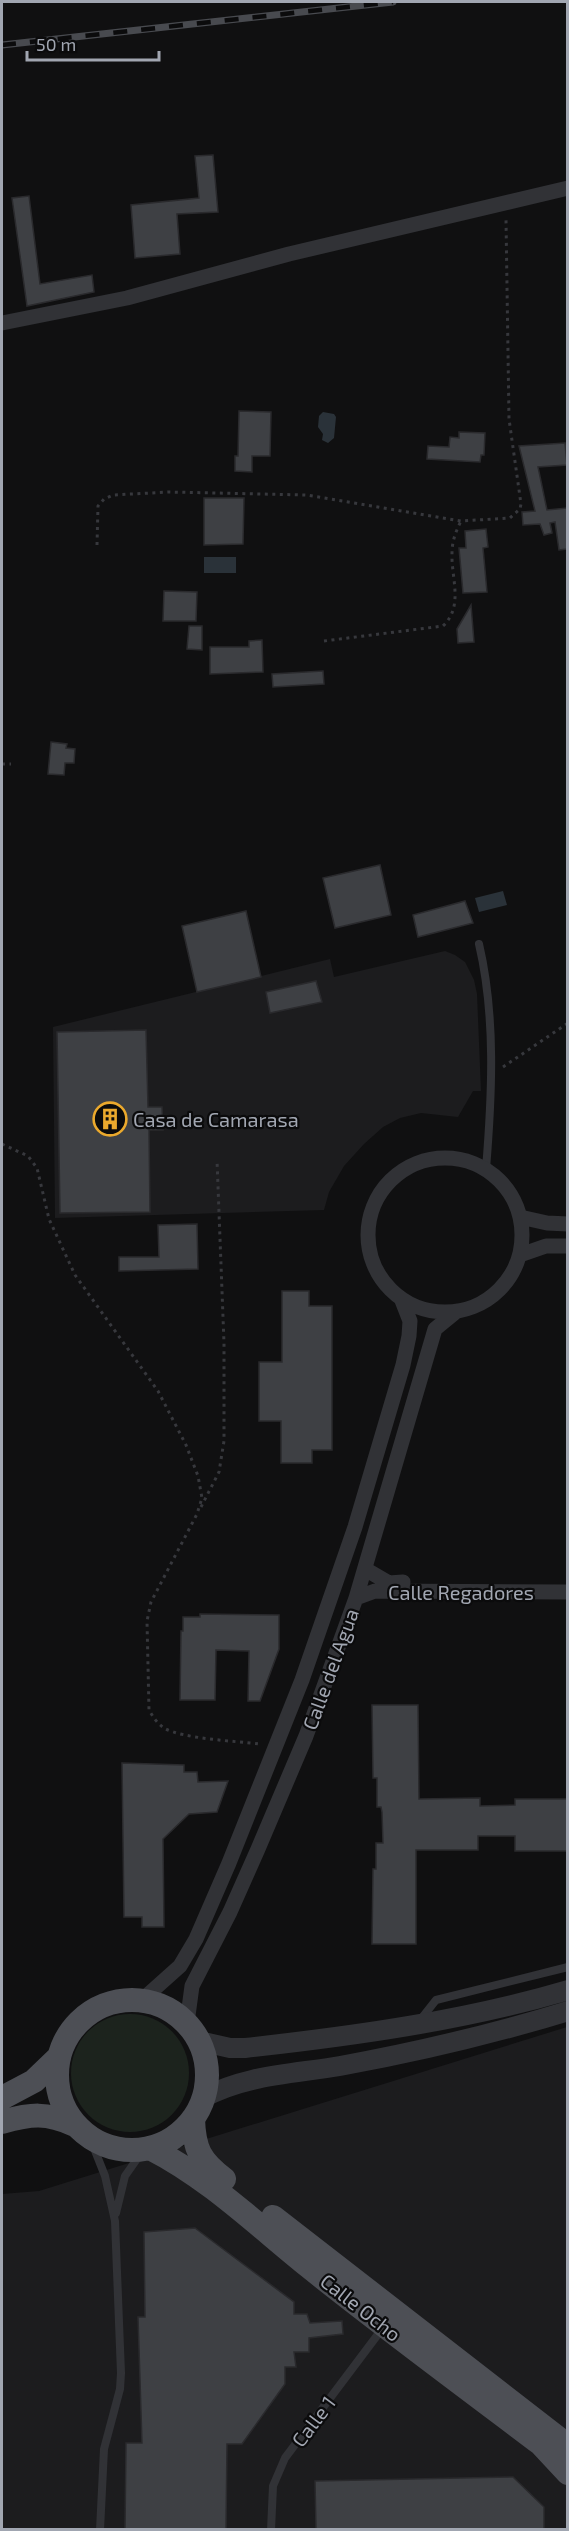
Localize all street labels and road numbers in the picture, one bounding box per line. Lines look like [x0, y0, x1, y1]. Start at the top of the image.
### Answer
street label: Calle Regadores [388, 1580, 534, 1604]
street label: Calle del Agua [297, 1605, 363, 1733]
street label: Calle Ocho [316, 2268, 406, 2346]
street label: Calle 1 [286, 2391, 340, 2451]

